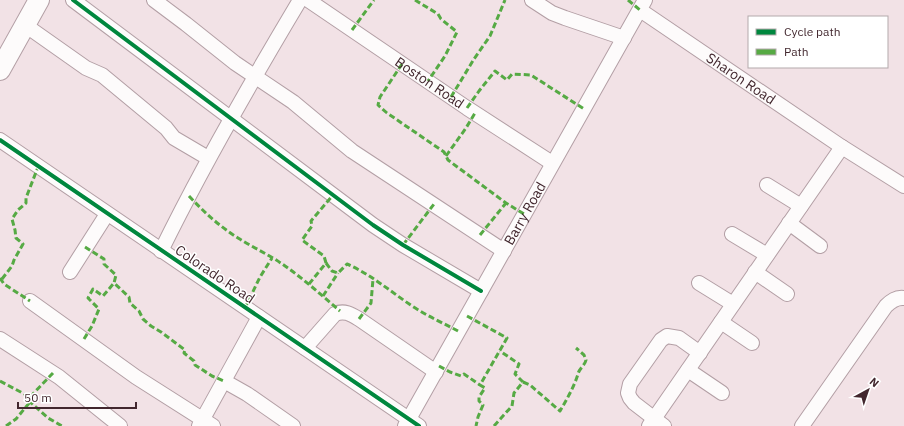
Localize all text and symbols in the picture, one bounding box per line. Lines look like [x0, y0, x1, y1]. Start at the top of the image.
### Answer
legend [748, 16, 888, 68]
text: Cycle path [784, 24, 841, 39]
text: Path [784, 44, 809, 59]
street label: Sharon Road [703, 49, 779, 108]
street label: Boston Road [391, 53, 468, 112]
street label: Barry Road [500, 179, 550, 248]
street label: Colorado Road [172, 241, 258, 307]
north arrow [848, 370, 888, 410]
text: N [867, 374, 882, 390]
scale bar [18, 384, 136, 410]
text: 50 m [24, 390, 52, 405]

